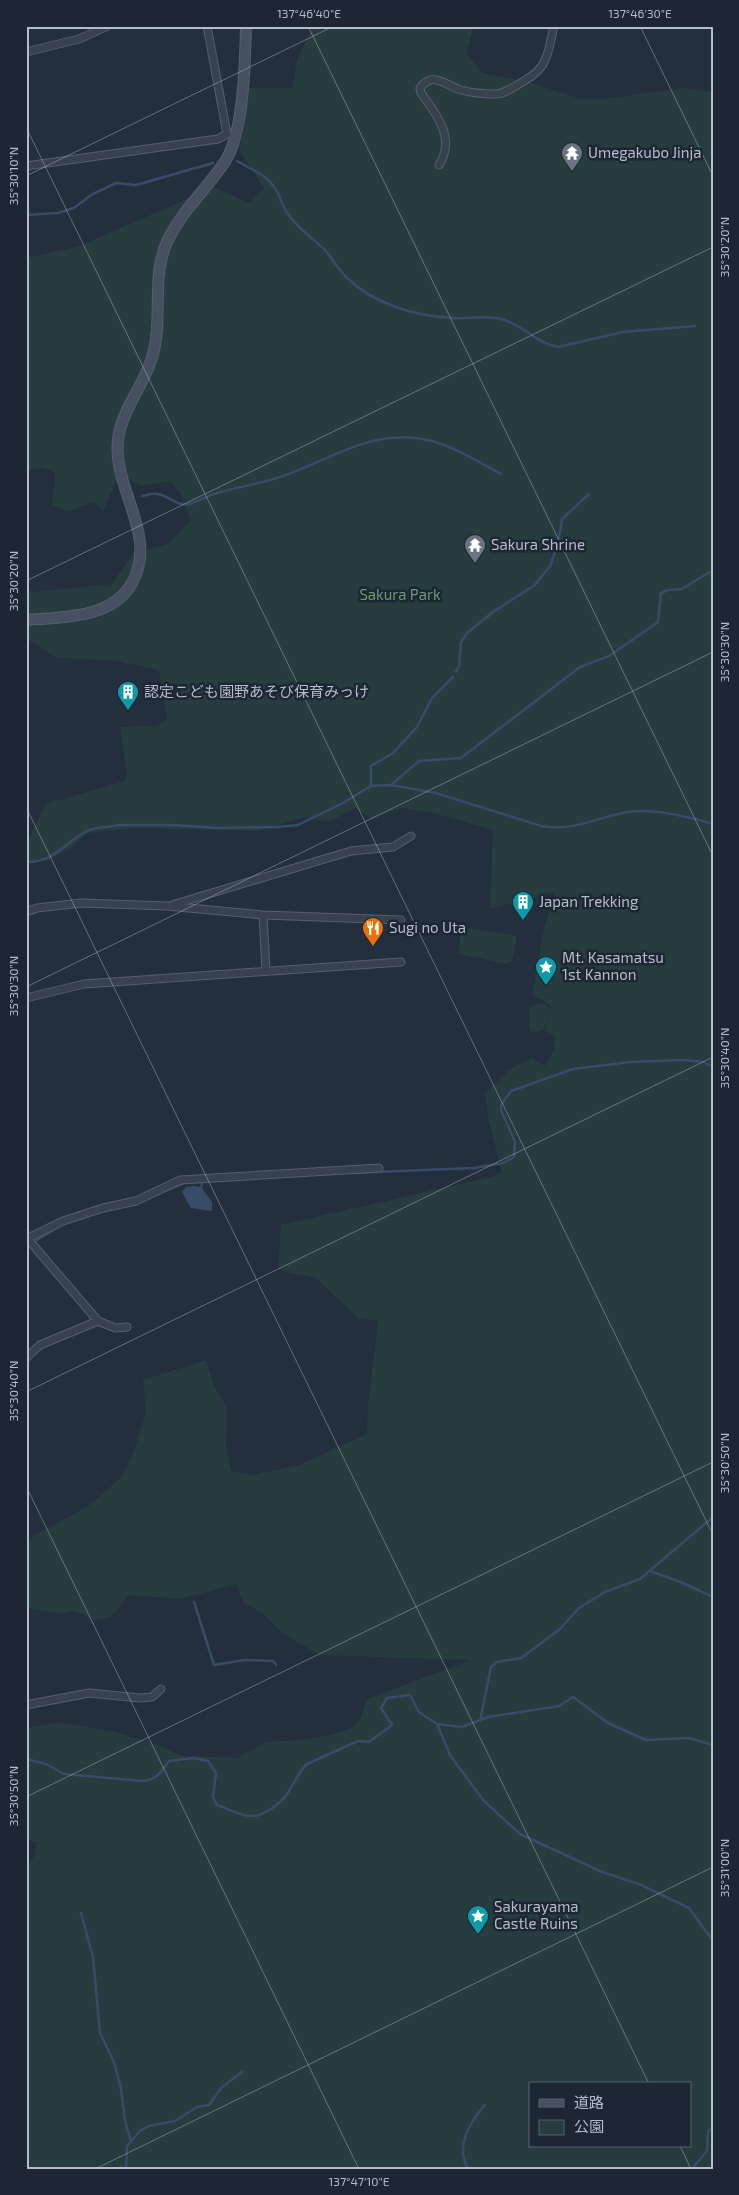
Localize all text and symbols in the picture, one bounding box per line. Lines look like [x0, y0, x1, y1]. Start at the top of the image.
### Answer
text: 137°46'40"E [277, 6, 341, 20]
text: 137°46'30"E [608, 6, 672, 20]
temple icon: Umegakubo Jinja [560, 141, 584, 172]
place label: Umegakubo Jinja [588, 143, 702, 162]
text: 35°30'10"N [6, 147, 20, 205]
text: 35°30'20"N [717, 217, 731, 277]
temple icon: Sakura Shrine [463, 533, 487, 564]
place label: Sakura Shrine [491, 535, 585, 553]
text: 35°30'20"N [6, 551, 20, 611]
park label: Sakura Park [359, 585, 441, 603]
text: 35°30'30"N [717, 622, 731, 682]
building icon: 認定こども園野あそび保育みっけ [116, 680, 140, 711]
place label: 認定こども園野あそび保育みっけ [144, 682, 369, 700]
building icon: Japan Trekking [511, 890, 535, 921]
place label: Japan Trekking [539, 892, 639, 910]
restaurant icon: Sugi no Uta [361, 916, 385, 947]
place label: Sugi no Uta [389, 918, 466, 936]
place label: Mt. Kasamatsu 1st Kannon [562, 948, 664, 983]
place icon: Mt. Kasamatsu 1st Kannon [534, 955, 558, 986]
text: 35°30'30"N [6, 956, 20, 1016]
text: 35°30'40"N [717, 1028, 731, 1088]
text: 35°30'40"N [6, 1361, 20, 1421]
text: 35°30'50"N [717, 1433, 731, 1493]
text: 35°30'50"N [6, 1766, 20, 1826]
text: 35°31'00"N [717, 1839, 731, 1897]
place label: Sakurayama Castle Ruins [494, 1897, 579, 1932]
place icon: Sakurayama Castle Ruins [466, 1904, 490, 1935]
legend [529, 2082, 692, 2148]
text: 道路 [574, 2093, 604, 2111]
text: 公園 [574, 2117, 604, 2135]
text: 137°47'10"E [329, 2174, 390, 2188]

